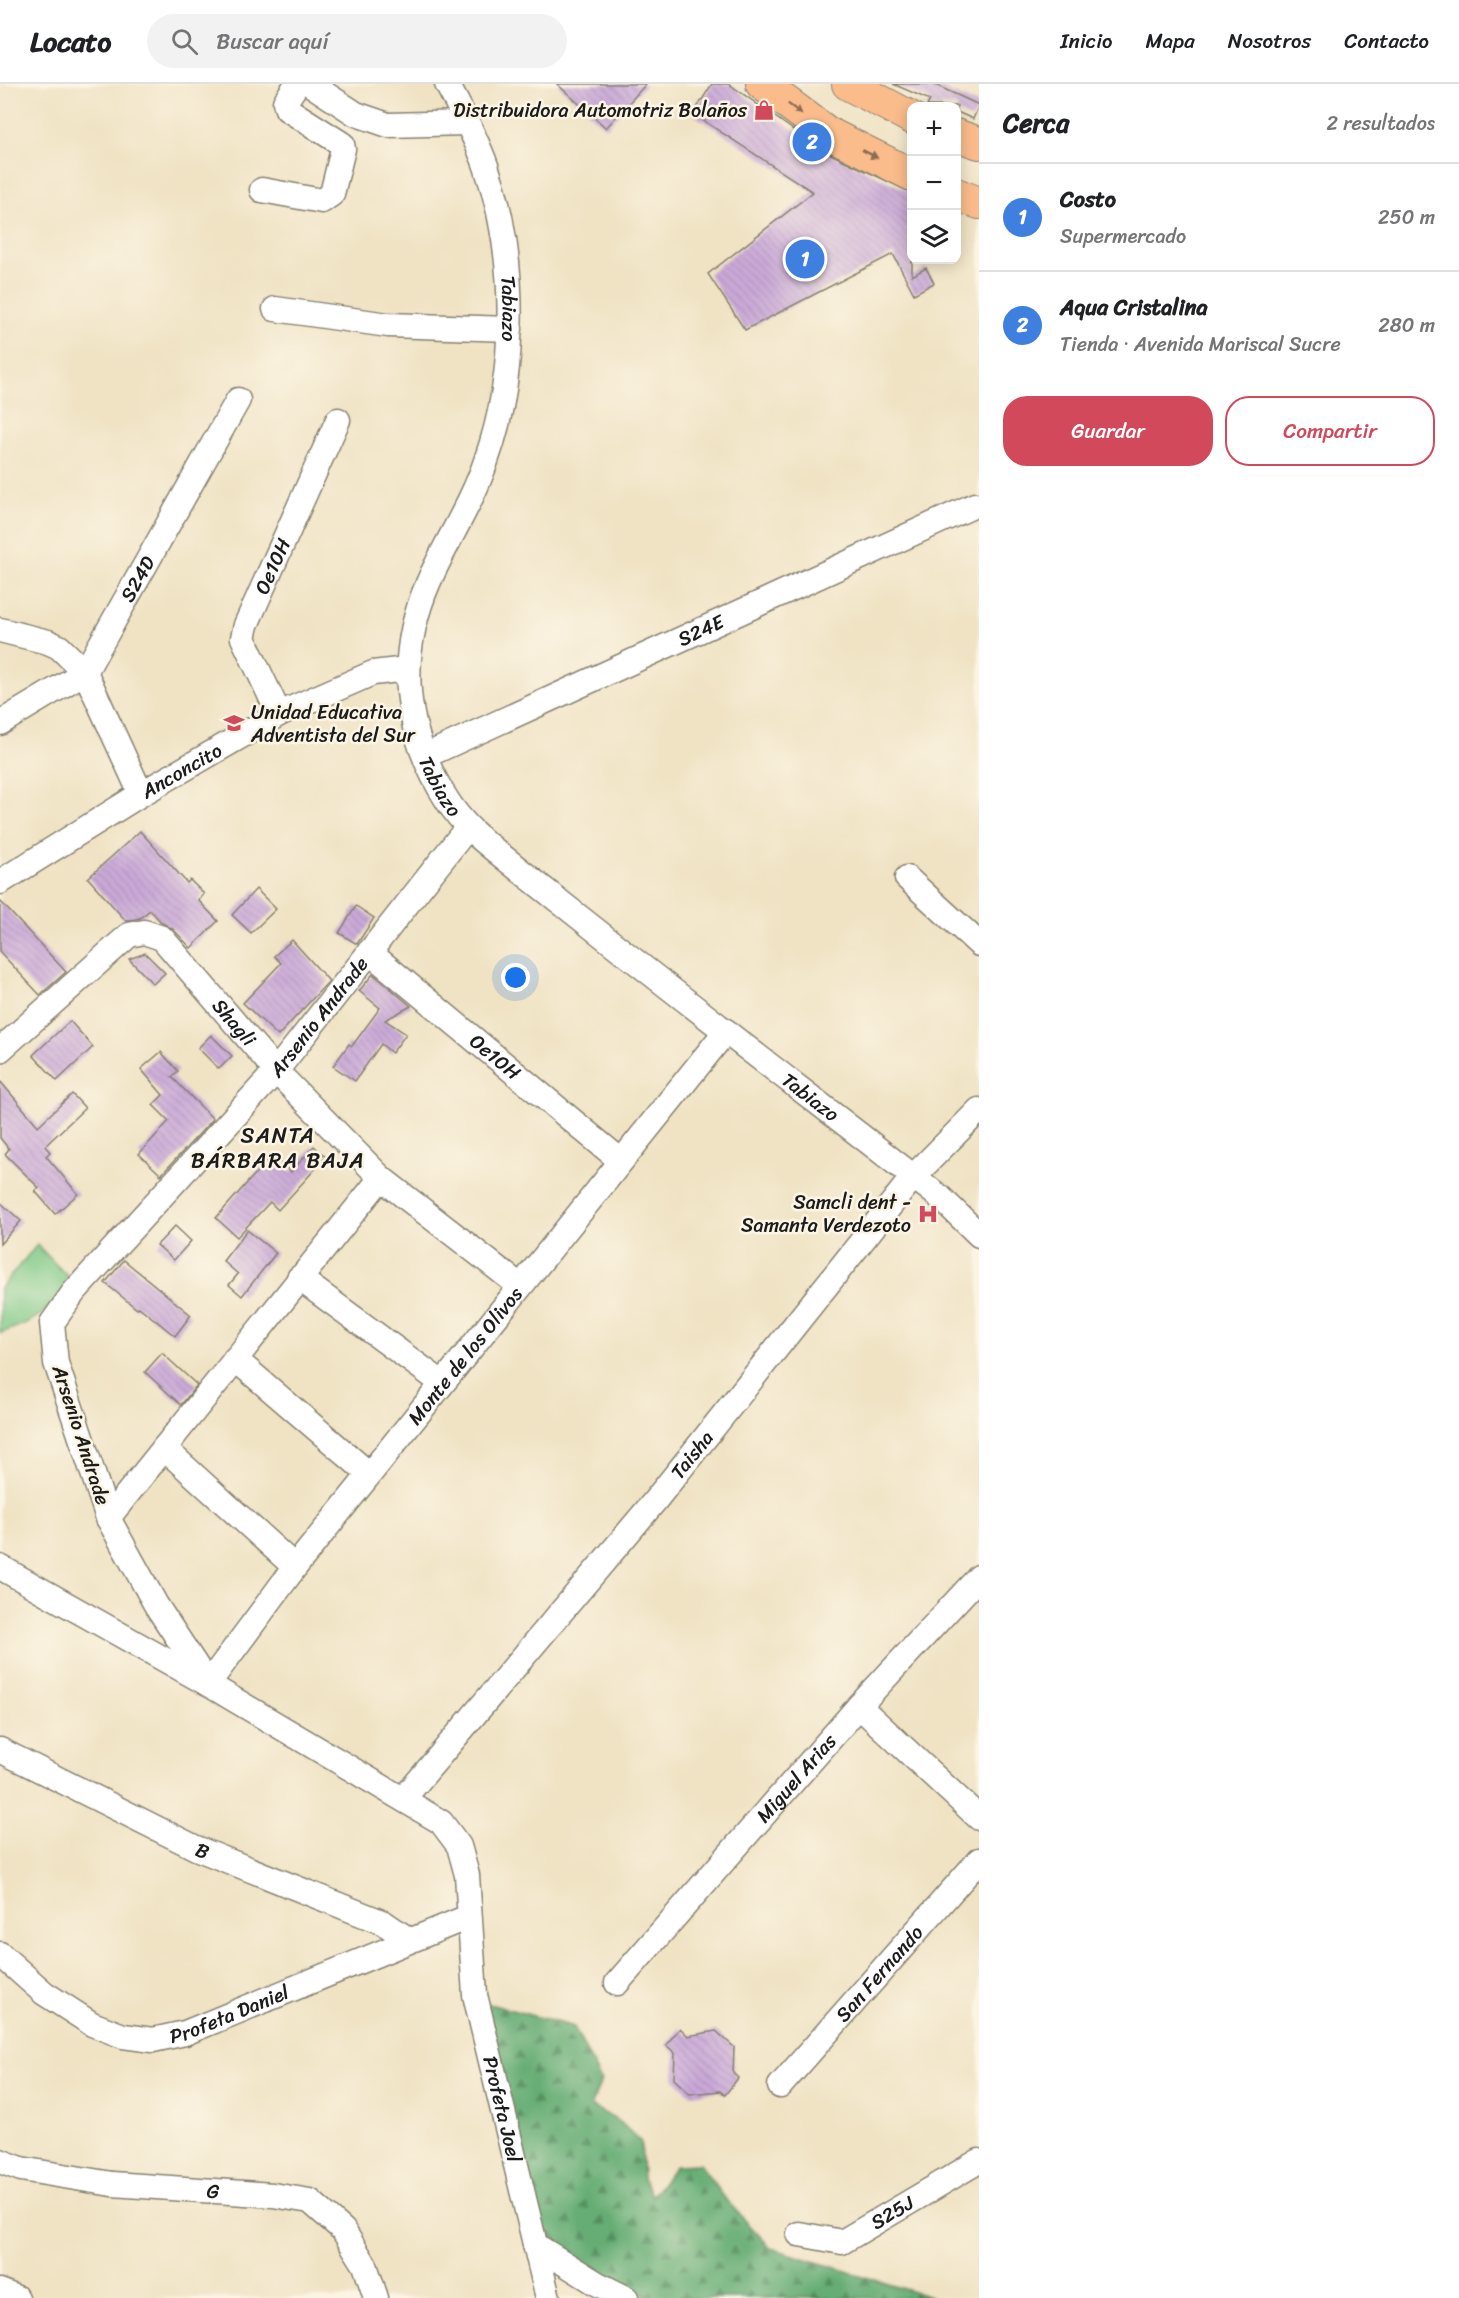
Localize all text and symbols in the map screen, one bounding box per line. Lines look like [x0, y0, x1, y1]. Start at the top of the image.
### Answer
search box [147, 14, 567, 68]
text: Locato [30, 17, 111, 66]
text: Buscar aquí [216, 22, 328, 61]
text: Inicio [1060, 22, 1112, 60]
text: Mapa [1145, 22, 1195, 60]
text: Nosotros [1228, 22, 1311, 60]
text: Contacto [1344, 22, 1429, 60]
icon: search [168, 25, 201, 58]
place label: Distribuidora Automotriz Bolaños [453, 93, 748, 128]
shop icon: Distribuidora Automotriz Bolaños [752, 98, 776, 122]
text: Cerca [1003, 100, 1069, 146]
one-way arrow [787, 102, 802, 114]
map controls [907, 102, 961, 264]
button: + [907, 102, 961, 156]
text: 2 resultados [1326, 106, 1435, 141]
pin: 2 [792, 120, 832, 164]
one-way arrow [861, 149, 878, 159]
button: − [907, 156, 961, 210]
text: Costo [1060, 180, 1116, 219]
text: 1 [1018, 200, 1027, 235]
text: 250 m [1378, 200, 1435, 235]
button: layers [907, 210, 961, 264]
text: Supermercado [1060, 219, 1186, 254]
pin: 1 [786, 236, 824, 282]
street label: Tabiazo [491, 275, 527, 342]
text: Aqua Cristalina [1060, 288, 1208, 327]
text: 2 [1017, 308, 1028, 343]
text: 280 m [1378, 308, 1435, 343]
text: Tienda · Avenida Mariscal Sucre [1060, 327, 1341, 362]
button: Guardar [1003, 396, 1213, 466]
button: Compartir [1225, 396, 1435, 466]
street label: Oe10H [244, 532, 300, 600]
street label: S24D [110, 549, 165, 609]
street label: S24E [672, 604, 731, 656]
place label: Unidad Educativa Adventista del Sur [250, 695, 416, 753]
school or university icon: Unidad Educativa Adventista del Sur [222, 711, 246, 735]
street label: Anconcito [133, 733, 229, 809]
street label: Tabiazo [409, 750, 471, 825]
street label: Arsenio Andrade [259, 949, 377, 1086]
your location [501, 963, 530, 992]
street label: Shagli [203, 990, 266, 1055]
street label: Oe10H [461, 1025, 529, 1089]
street label: Tabiazo [774, 1063, 847, 1131]
district label: SANTA BÁRBARA BAJA [191, 1116, 365, 1180]
place label: Samcli dent - Samanta Verdezoto [741, 1185, 911, 1243]
hospital icon: Samcli dent - Samanta Verdezoto [916, 1202, 940, 1226]
street label: Monte de los Olivos [398, 1278, 532, 1433]
street label: Arsenio Andrade [42, 1359, 120, 1510]
street label: Taisha [661, 1422, 722, 1487]
street label: Miguel Arias [747, 1725, 846, 1831]
street label: B [190, 1832, 215, 1869]
street label: San Fernando [826, 1917, 932, 2030]
street label: Profeta Daniel [166, 1974, 296, 2053]
street label: Profeta Joel [473, 2052, 532, 2167]
street label: G [206, 2173, 221, 2209]
street label: S25J [864, 2185, 921, 2239]

